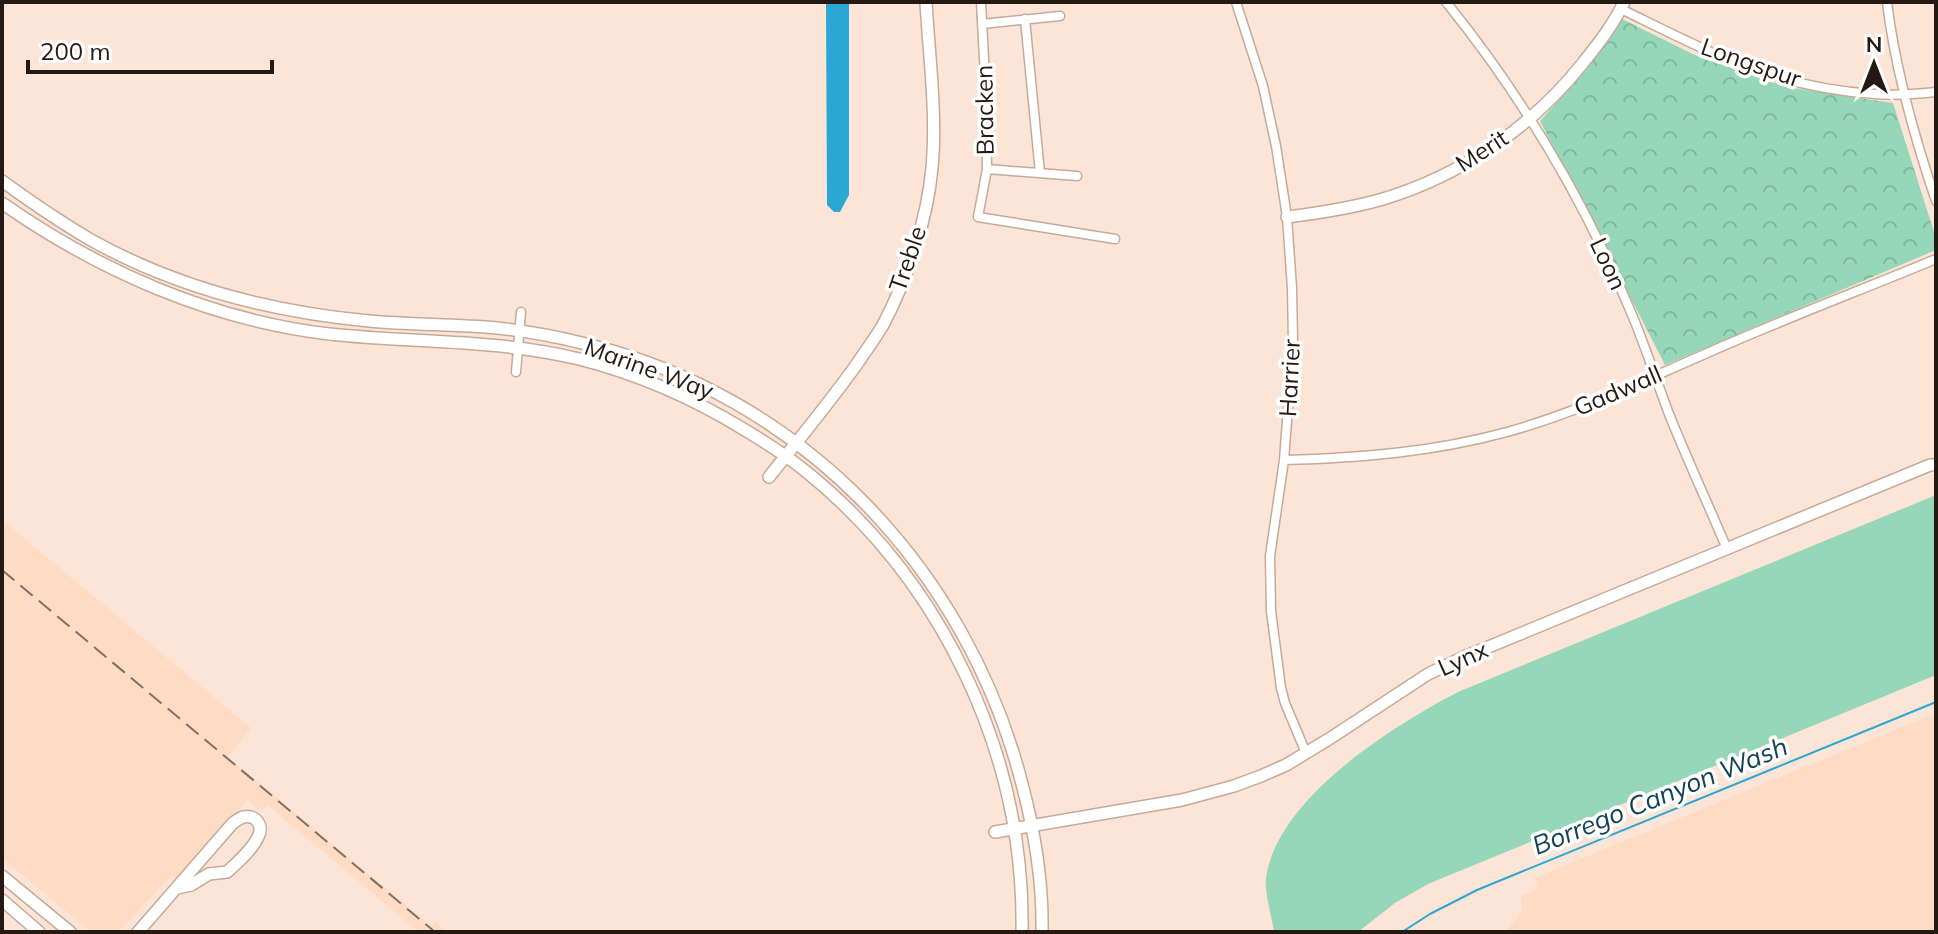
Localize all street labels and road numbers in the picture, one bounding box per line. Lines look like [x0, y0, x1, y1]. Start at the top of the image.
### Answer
street label: Longspur [1697, 31, 1806, 93]
street label: Bracken [968, 65, 1000, 155]
street label: Merit [1450, 122, 1513, 178]
street label: Treble [882, 222, 932, 295]
street label: Loon [1584, 233, 1634, 295]
street label: Marine Way [581, 331, 718, 405]
street label: Harrier [1272, 338, 1306, 418]
street label: Gadwall [1569, 358, 1666, 422]
street label: Lynx [1433, 634, 1492, 682]

